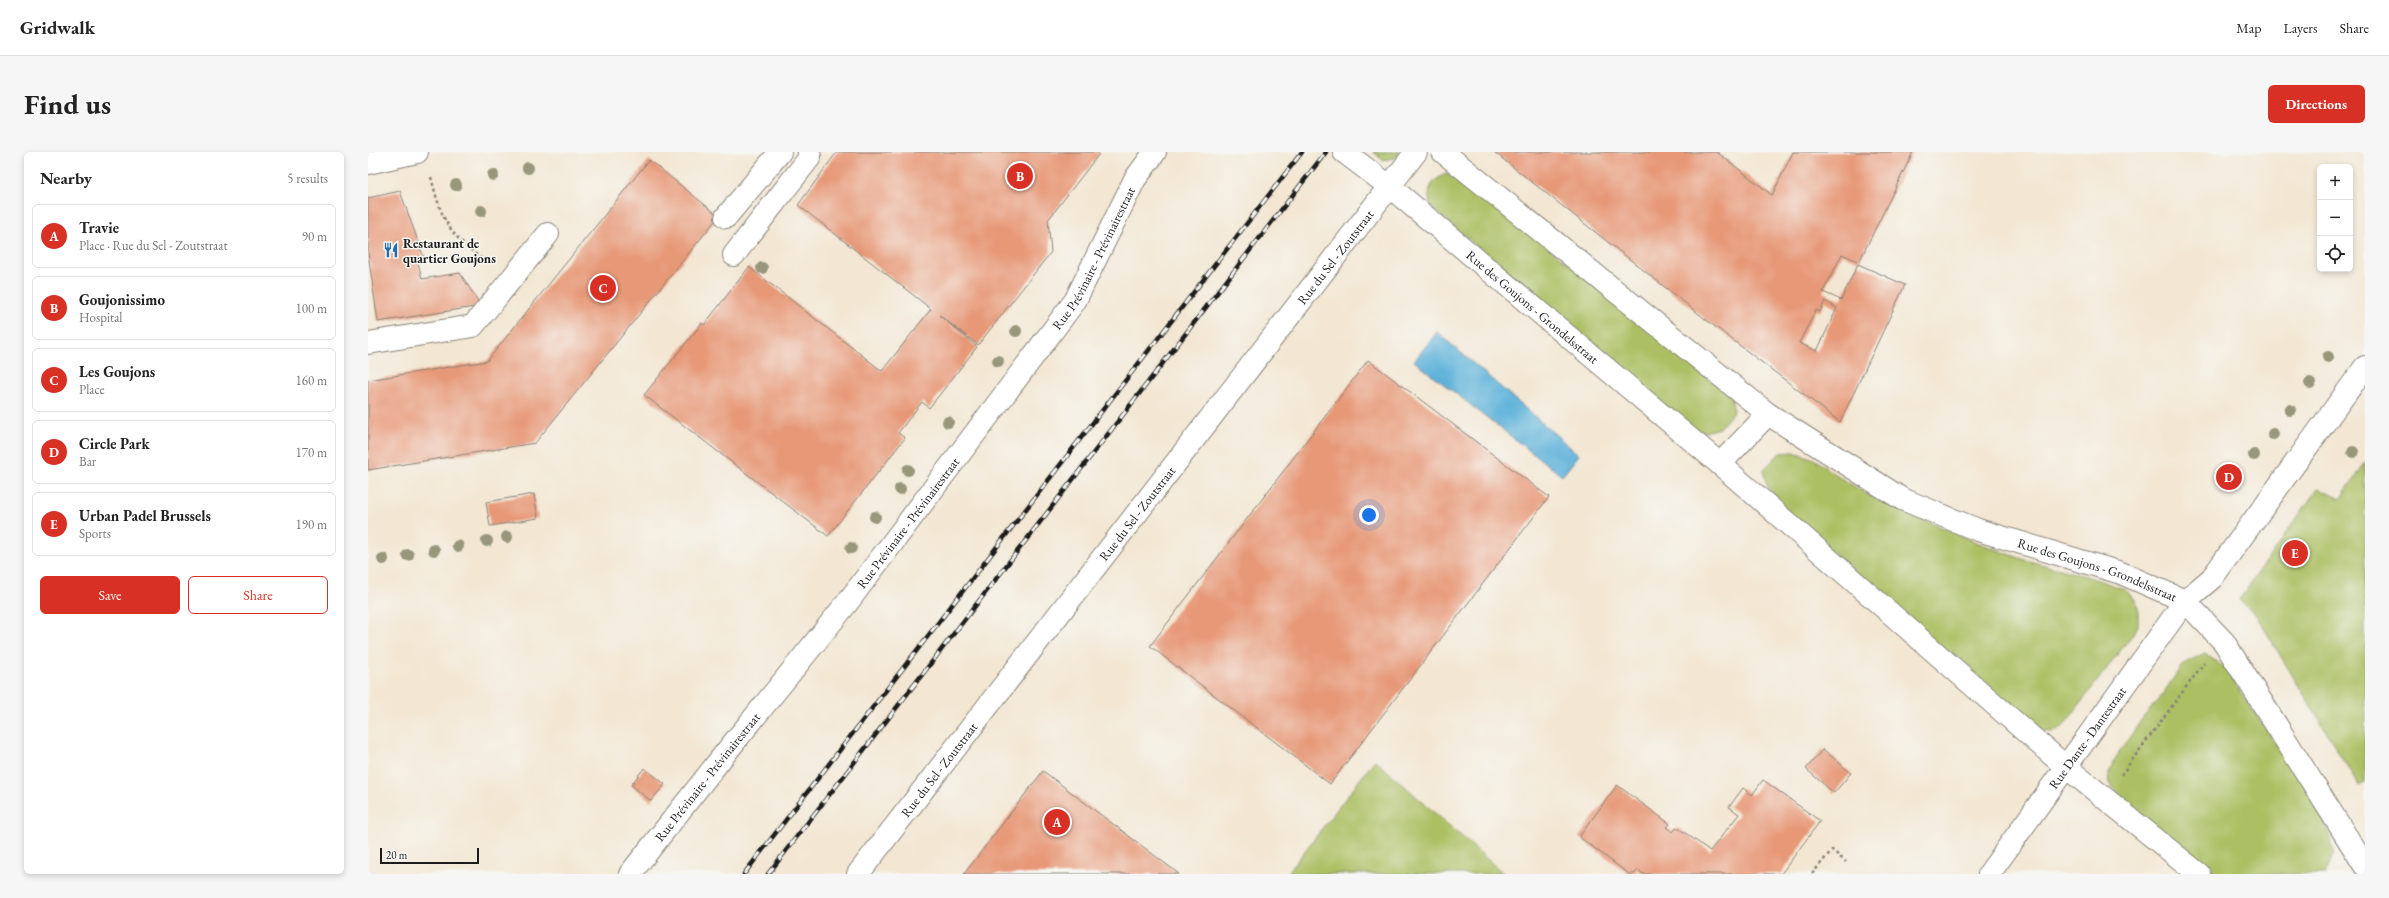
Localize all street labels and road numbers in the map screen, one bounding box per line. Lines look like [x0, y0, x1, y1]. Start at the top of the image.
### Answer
street label: Rue Prévinaire - Prévinairestraat [1048, 184, 1138, 333]
street label: Rue du Sel - Zoutstraat [1293, 206, 1377, 308]
street label: Rue des Goujons - Grondelsstraat [1463, 246, 1602, 367]
street label: Rue Prévinaire - Prévinairestraat [853, 454, 963, 592]
street label: Rue du Sel - Zoutstraat [1095, 462, 1179, 564]
street label: Rue des Goujons - Grondelsstraat [2016, 534, 2180, 605]
street label: Rue Dante - Dantestraat [2045, 683, 2129, 792]
street label: Rue Prévinaire - Prévinairestraat [651, 709, 763, 845]
street label: Rue du Sel - Zoutstraat [897, 719, 981, 820]

